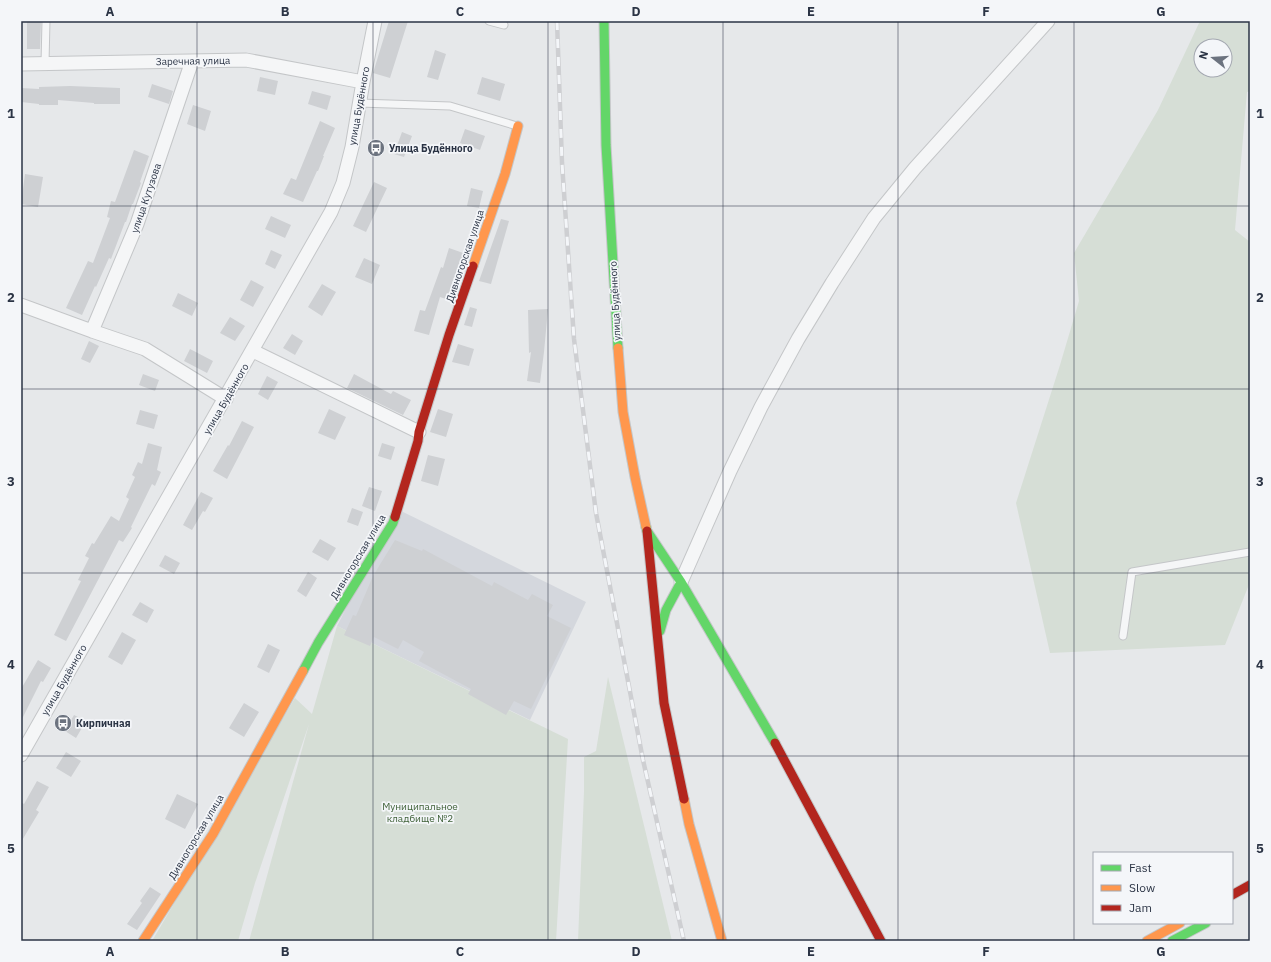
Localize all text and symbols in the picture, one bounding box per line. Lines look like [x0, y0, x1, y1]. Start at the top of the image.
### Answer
text: A [106, 3, 115, 20]
text: B [281, 3, 290, 20]
text: C [456, 3, 465, 20]
text: D [631, 3, 641, 20]
text: E [807, 3, 815, 20]
text: F [982, 3, 990, 20]
text: G [1156, 3, 1166, 20]
north arrow [1193, 38, 1233, 78]
text: N [1196, 49, 1211, 61]
street label: Заречная улица [156, 54, 231, 68]
street label: улица Будённого [346, 65, 372, 146]
text: 1 [7, 105, 15, 122]
text: 1 [1256, 105, 1264, 122]
bus stop icon: Улица Будённого [366, 138, 386, 158]
place label: Улица Будённого [389, 142, 473, 155]
street label: улица Кутузова [128, 161, 164, 235]
street label: Дивногорская улица [443, 207, 487, 304]
street label: улица Будённого [606, 260, 624, 341]
text: 2 [7, 289, 15, 306]
text: 2 [1256, 289, 1264, 306]
street label: улица Будённого [200, 361, 252, 437]
text: 3 [7, 473, 15, 490]
text: 3 [1256, 473, 1264, 490]
street label: Дивногорская улица [327, 512, 389, 602]
street label: улица Будённого [38, 642, 90, 718]
text: 4 [7, 656, 15, 673]
text: 4 [1256, 656, 1264, 673]
bus stop icon: Кирпичная [53, 713, 73, 733]
place label: Кирпичная [76, 717, 131, 730]
street label: Дивногорская улица [165, 792, 227, 882]
park label: Муниципальное кладбище №2 [382, 800, 458, 825]
text: 5 [7, 840, 15, 857]
text: 5 [1256, 840, 1264, 857]
legend [1093, 852, 1233, 924]
text: Fast [1129, 860, 1152, 875]
text: Slow [1129, 880, 1155, 895]
text: Jam [1129, 900, 1152, 915]
text: A [106, 943, 115, 960]
text: B [281, 943, 290, 960]
text: C [456, 943, 465, 960]
text: D [631, 943, 641, 960]
text: E [807, 943, 815, 960]
text: F [982, 943, 990, 960]
text: G [1156, 943, 1166, 960]

